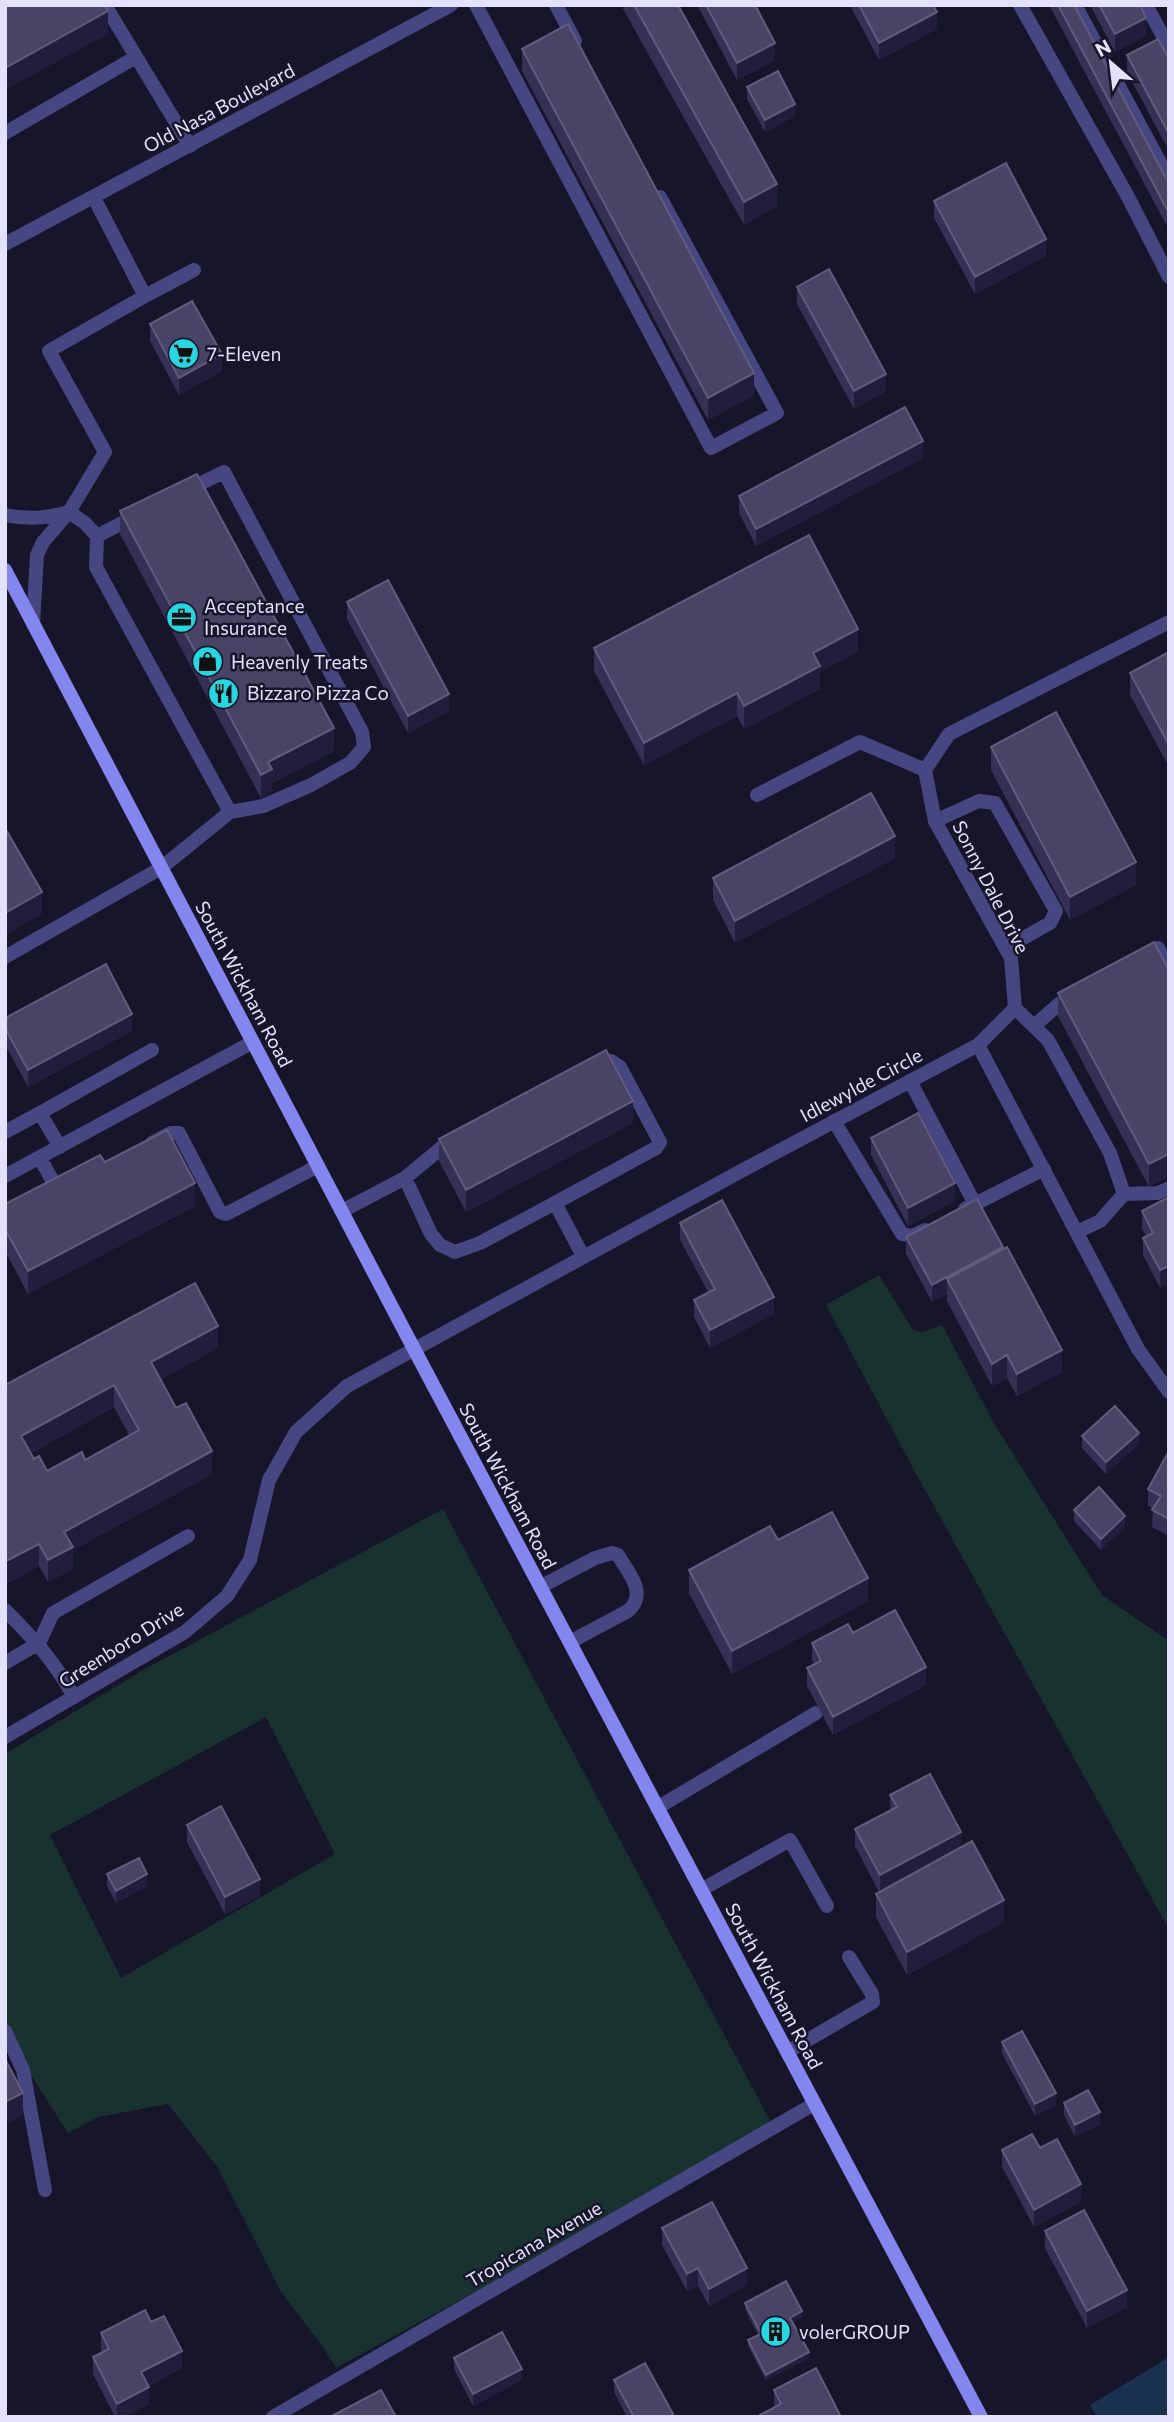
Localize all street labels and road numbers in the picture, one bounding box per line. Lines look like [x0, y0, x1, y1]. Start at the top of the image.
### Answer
street label: Old Nasa Boulevard [139, 58, 298, 157]
street label: Sonny Dale Drive [948, 817, 1035, 957]
street label: South Wickham Road [191, 897, 298, 1071]
street label: Idlewylde Circle [796, 1043, 926, 1126]
street label: South Wickham Road [455, 1399, 562, 1573]
street label: Greenboro Drive [54, 1597, 187, 1692]
street label: South Wickham Road [721, 1899, 828, 2073]
street label: Tropicana Avenue [462, 2195, 606, 2292]

